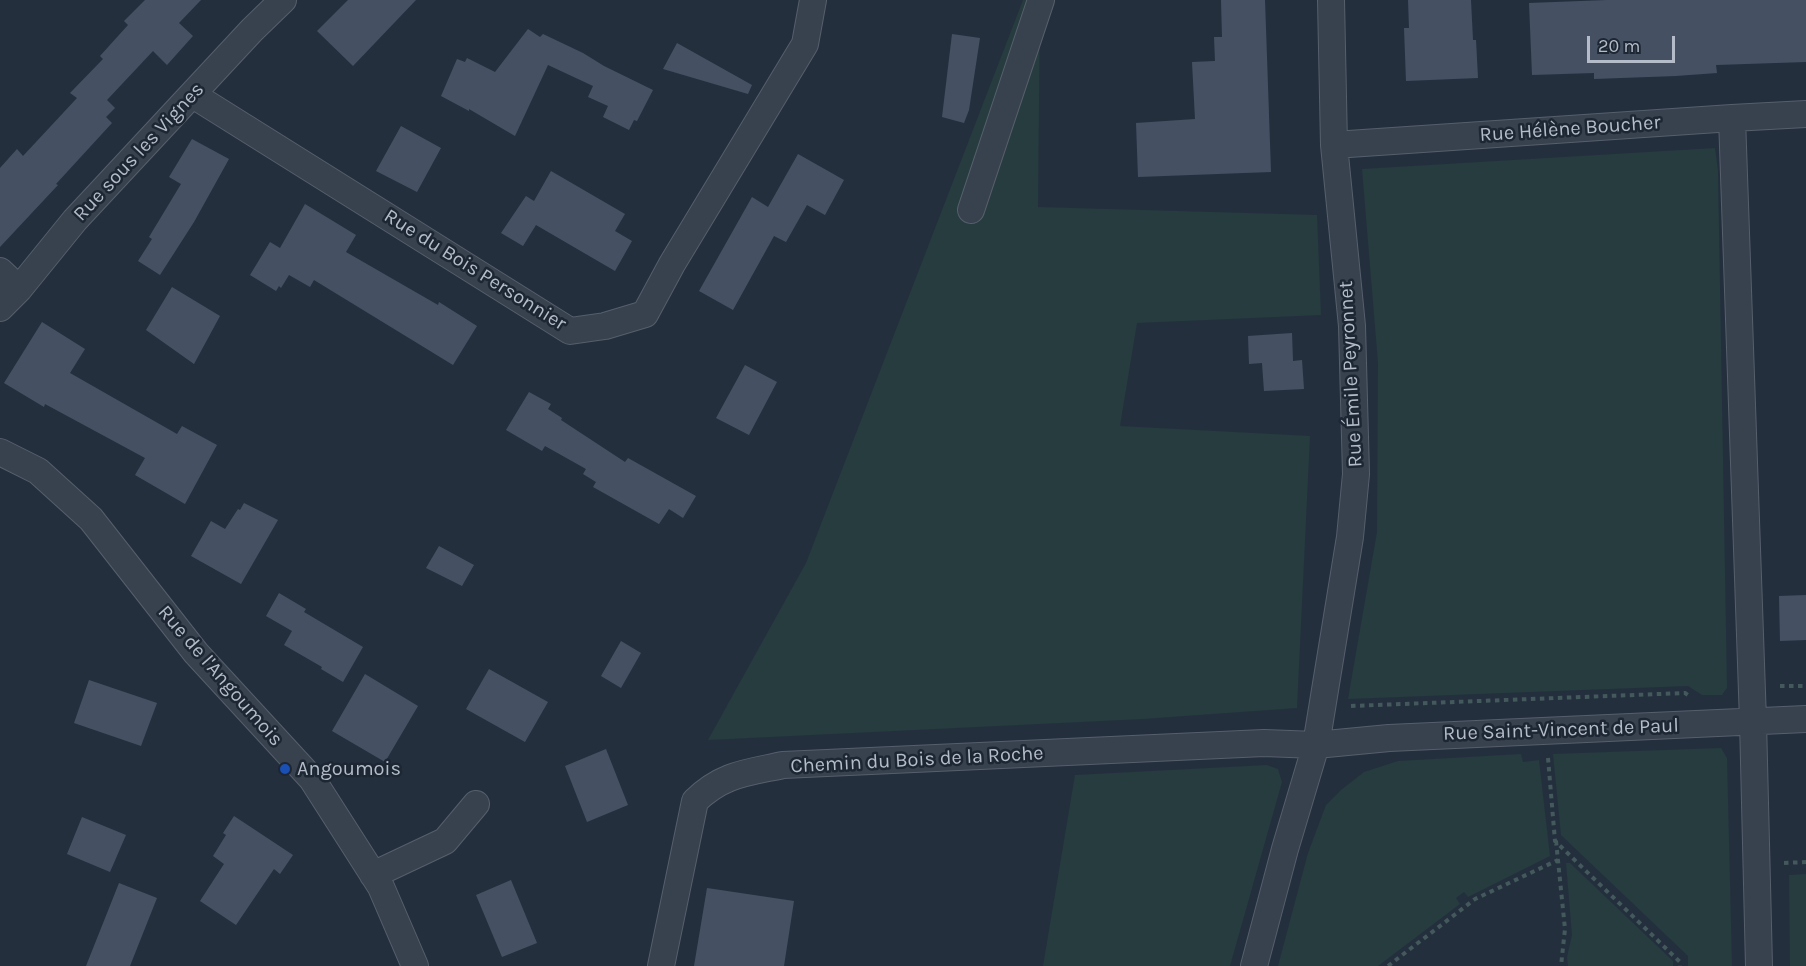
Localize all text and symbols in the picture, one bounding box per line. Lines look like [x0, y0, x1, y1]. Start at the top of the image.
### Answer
scale bar [1590, 24, 1678, 62]
text: 20 m [1598, 35, 1640, 57]
street label: Rue sous les Vignes [69, 78, 209, 226]
street label: Rue Hélène Boucher [1479, 111, 1661, 147]
street label: Rue du Bois Personnier [379, 204, 571, 336]
street label: Rue Émile Peyronnet [1334, 280, 1368, 468]
street label: Rue de l'Angoumois [152, 601, 288, 751]
street label: Rue Saint-Vincent de Paul [1443, 714, 1679, 746]
street label: Chemin du Bois de la Roche [790, 741, 1044, 779]
place label: Angoumois [297, 757, 401, 781]
marker: Angoumois [278, 762, 292, 776]

